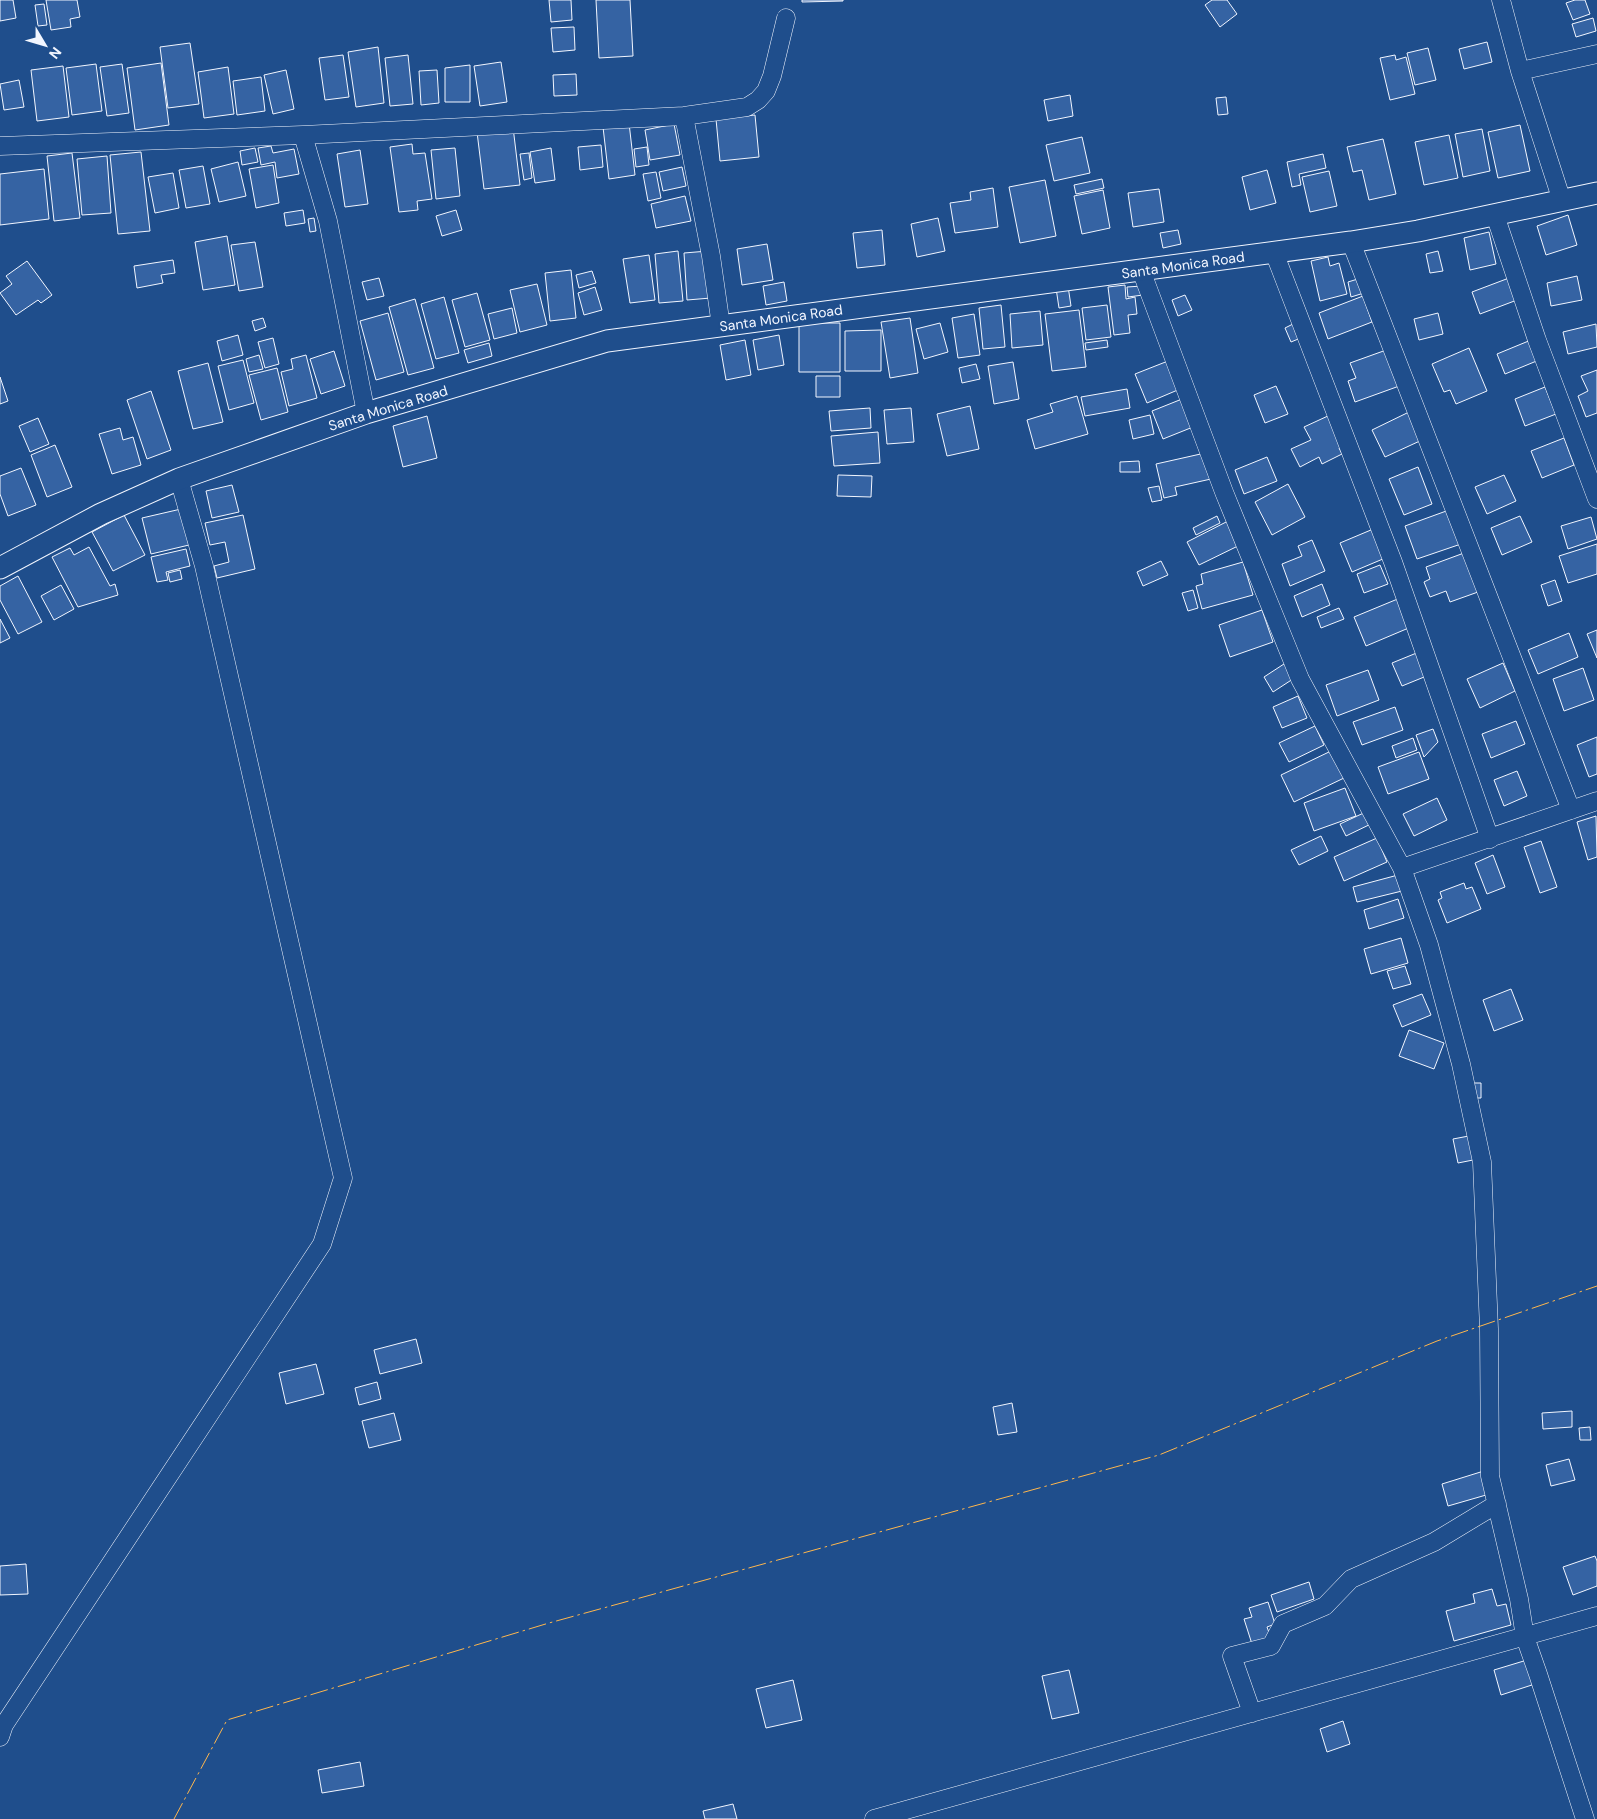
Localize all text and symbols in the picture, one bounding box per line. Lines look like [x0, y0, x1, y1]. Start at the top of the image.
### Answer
north arrow [20, 20, 70, 70]
text: N [45, 43, 65, 63]
street label: Santa Monica Road [1120, 247, 1246, 283]
street label: Santa Monica Road [718, 300, 844, 336]
street label: Santa Monica Road [326, 381, 450, 435]

